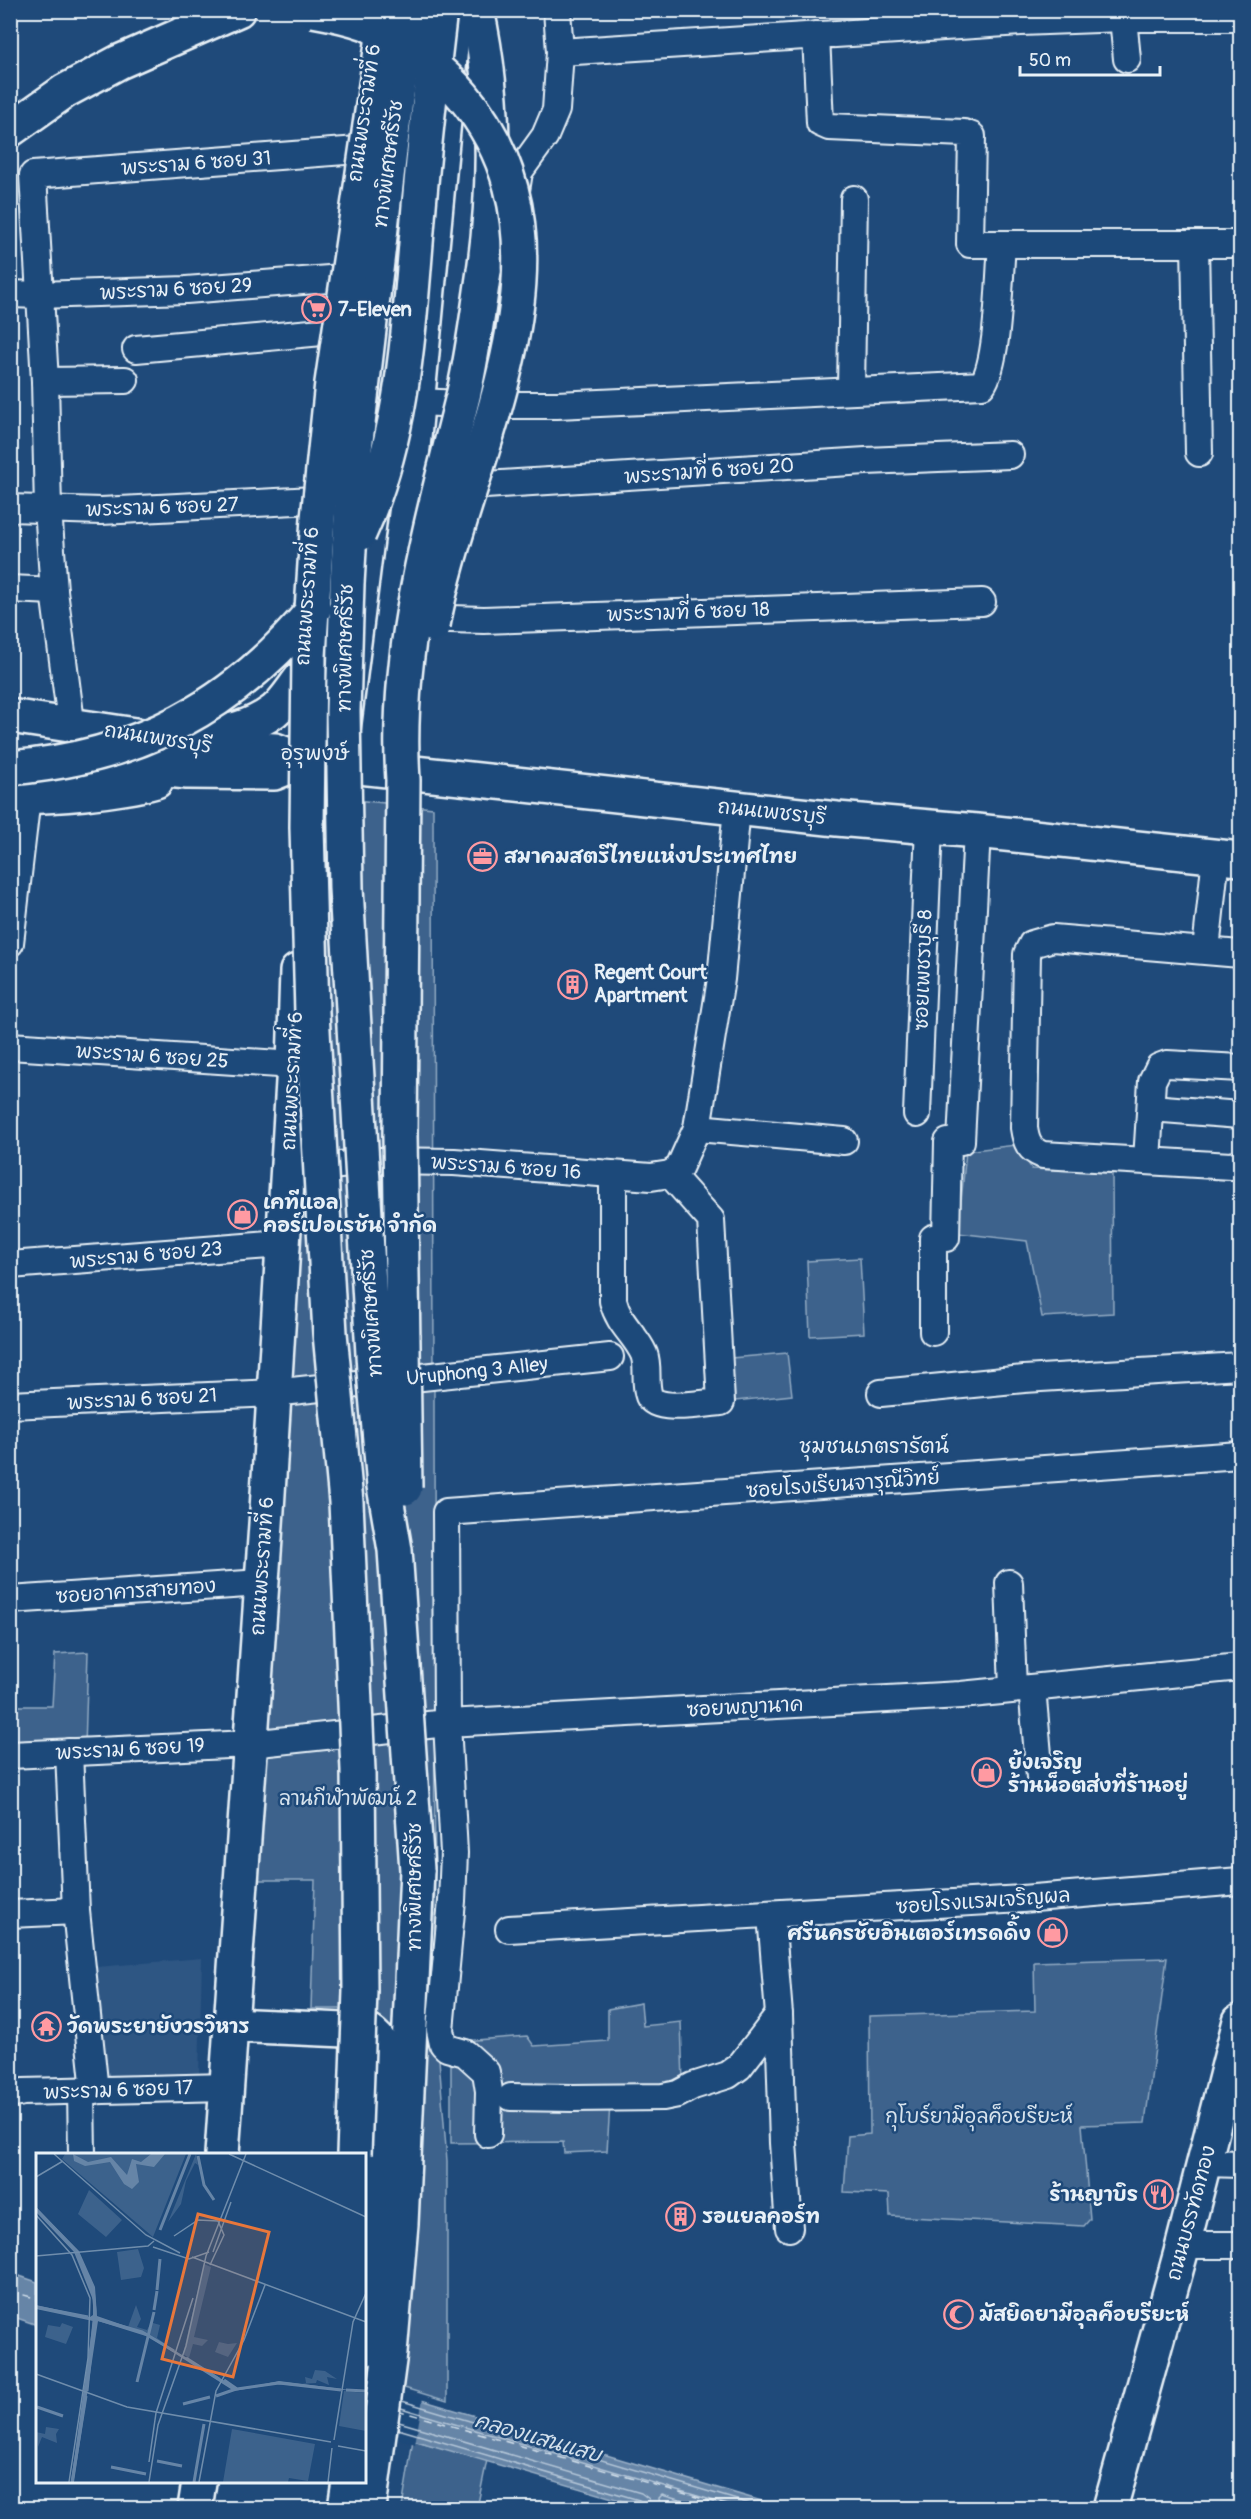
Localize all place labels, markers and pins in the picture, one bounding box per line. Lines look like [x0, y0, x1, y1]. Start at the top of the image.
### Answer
supermarket icon: 7-Eleven [301, 293, 333, 325]
place label: 7-Eleven [338, 297, 412, 322]
office icon: สมาคมสตรีไทยแห่งประเทศไทย [467, 840, 499, 872]
place label: สมาคมสตรีไทยแห่งประเทศไทย [504, 843, 797, 869]
place label: Regent Court Apartment [594, 960, 708, 1008]
building icon: Regent Court Apartment [557, 968, 589, 1000]
place label: เคทีแอล คอร์เปอเรชัน จำกัด [263, 1189, 437, 1238]
shop icon: เคทีแอล คอร์เปอเรชัน จำกัด [226, 1198, 258, 1230]
place label: ย้งเจริญ ร้านน็อตส่งที่ร้านอยู่ [1008, 1749, 1188, 1800]
shop icon: ย้งเจริญ ร้านน็อตส่งที่ร้านอยู่ [971, 1757, 1003, 1789]
place label: ศรีนครชัยอินเตอร์เทรดดิ้ง [787, 1914, 1031, 1946]
shop icon: ศรีนครชัยอินเตอร์เทรดดิ้ง [1036, 1917, 1068, 1949]
temple icon: วัดพระยายังวรวิหาร [30, 2010, 62, 2042]
place label: วัดพระยายังวรวิหาร [67, 2014, 250, 2039]
restaurant icon: ร้านญาบิร [1143, 2178, 1175, 2210]
place label: ร้านญาบิร [1049, 2181, 1138, 2207]
building icon: รอแยลคอร์ท [665, 2200, 697, 2232]
place label: รอแยลคอร์ท [702, 2203, 820, 2229]
mosque icon: มัสยิดยามีอุลค็อยรียะห์ [942, 2298, 974, 2330]
place label: มัสยิดยามีอุลค็อยรียะห์ [979, 2300, 1189, 2329]

